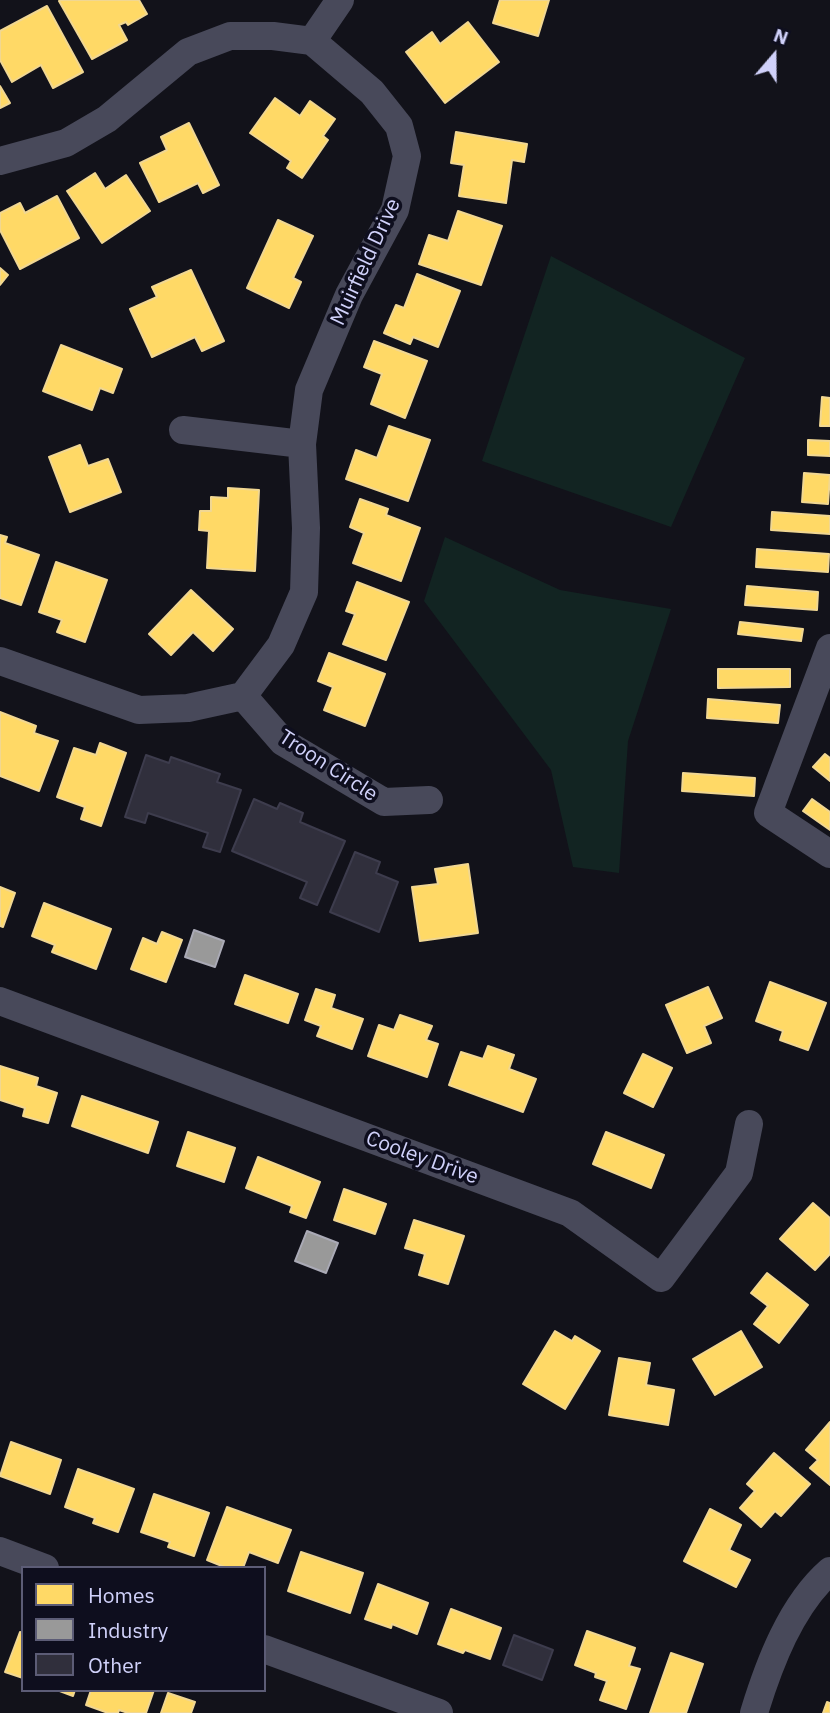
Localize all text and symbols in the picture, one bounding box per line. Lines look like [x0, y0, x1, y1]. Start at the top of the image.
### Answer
north arrow [739, 21, 809, 91]
text: N [771, 23, 792, 50]
street label: Muirfield Drive [326, 195, 406, 329]
street label: Troon Circle [274, 725, 382, 807]
street label: Cooley Drive [362, 1126, 482, 1190]
legend [21, 1566, 266, 1692]
text: Homes [88, 1581, 155, 1609]
text: Industry [88, 1616, 168, 1644]
text: Other [88, 1651, 141, 1679]

